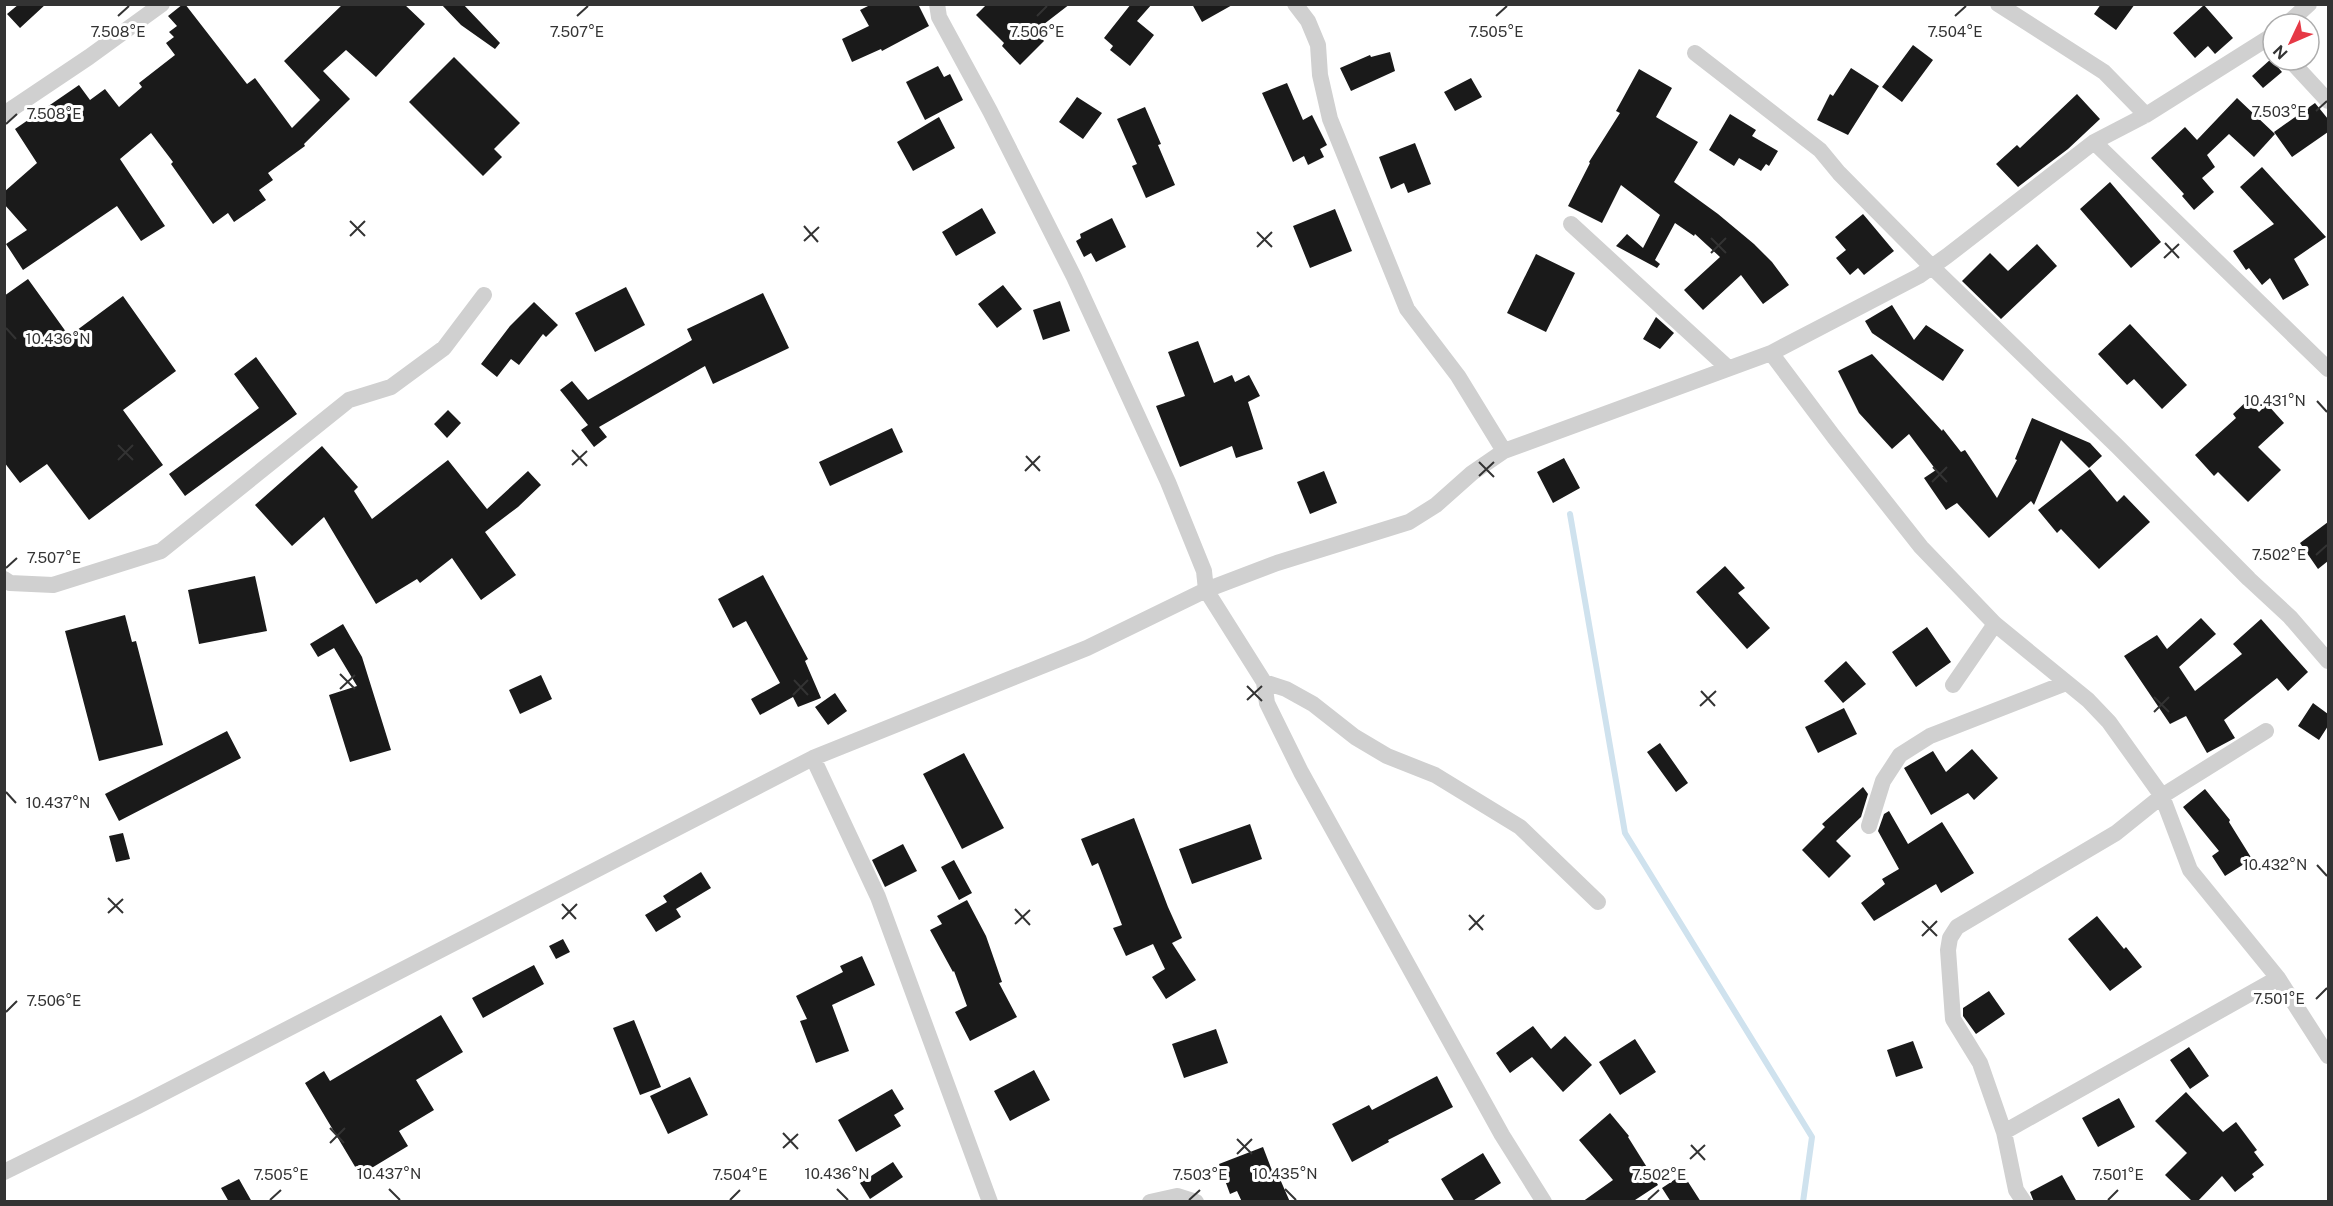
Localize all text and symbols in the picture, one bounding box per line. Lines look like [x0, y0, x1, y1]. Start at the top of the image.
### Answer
north arrow [2261, 12, 2321, 72]
text: 7.508°E [90, 23, 146, 40]
text: 7.507°E [550, 23, 604, 40]
text: 7.506°E [1010, 23, 1064, 40]
text: 7.505°E [1468, 23, 1524, 40]
text: 7.504°E [1927, 23, 1983, 40]
text: N [2269, 41, 2292, 63]
text: 7.503°E [2252, 103, 2306, 120]
text: 7.508°E [26, 105, 82, 122]
text: 10.436°N [26, 330, 90, 347]
text: 10.431°N [2244, 392, 2306, 409]
text: 7.502°E [2252, 546, 2306, 563]
text: 7.507°E [27, 549, 81, 566]
text: 10.437°N [26, 794, 90, 811]
text: 10.432°N [2243, 856, 2307, 873]
text: 7.501°E [2253, 990, 2305, 1007]
text: 7.506°E [27, 992, 81, 1009]
text: 10.437°N [357, 1165, 421, 1182]
text: 10.436°N [805, 1165, 869, 1182]
text: 10.435°N [1252, 1165, 1318, 1182]
text: 7.505°E [253, 1166, 309, 1183]
text: 7.504°E [712, 1166, 768, 1183]
text: 7.503°E [1173, 1166, 1227, 1183]
text: 7.502°E [1632, 1166, 1686, 1183]
text: 7.501°E [2092, 1166, 2144, 1183]

